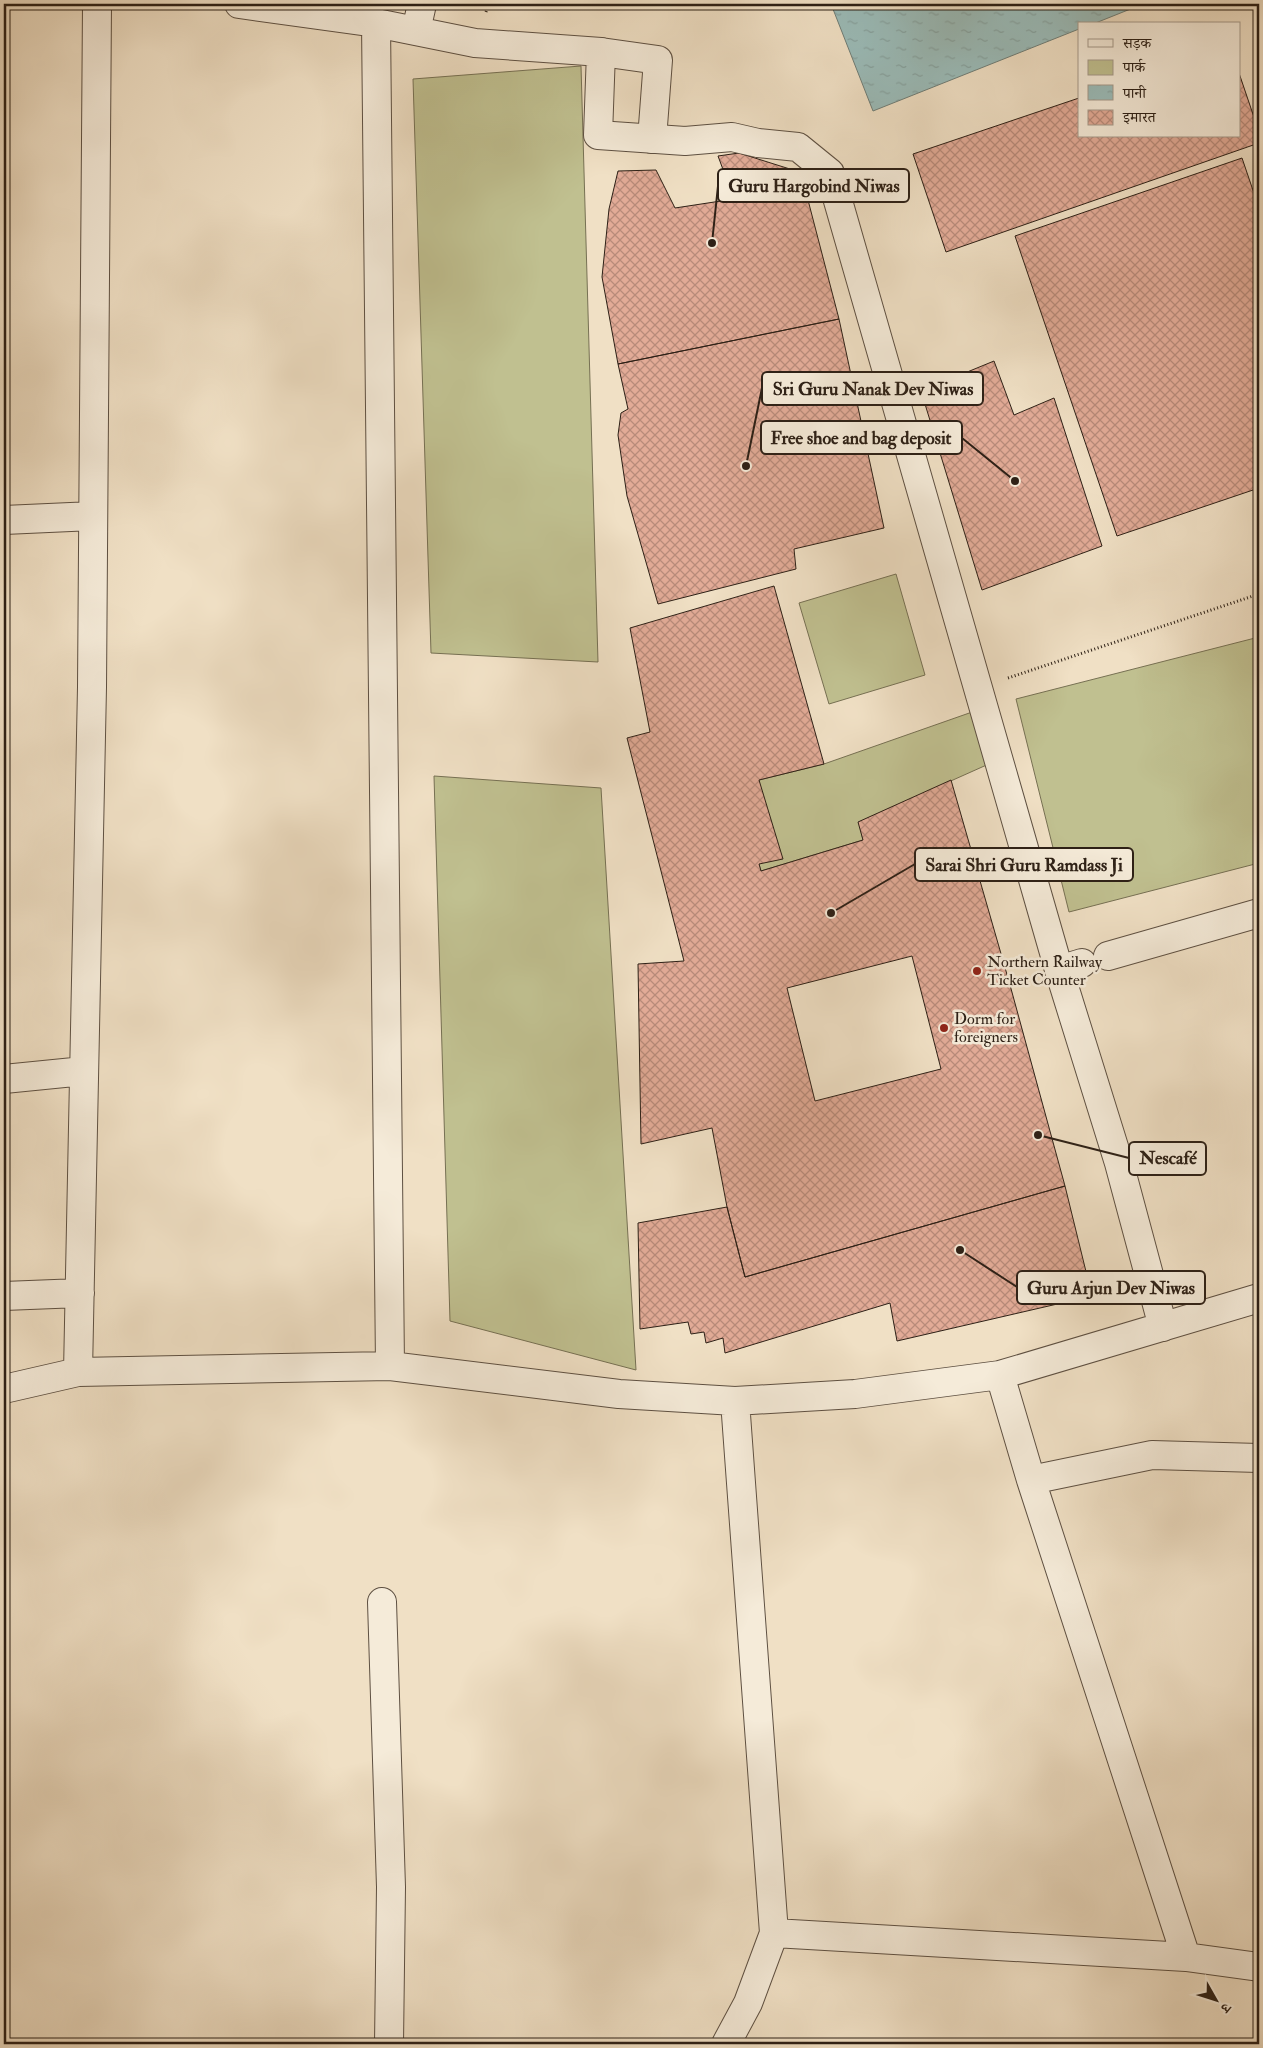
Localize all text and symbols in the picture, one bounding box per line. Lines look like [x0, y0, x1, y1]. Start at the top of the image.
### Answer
legend [1078, 22, 1240, 138]
text: सड़क [1122, 34, 1152, 53]
text: पार्क [1122, 58, 1146, 77]
text: पानी [1122, 84, 1147, 103]
text: इमारत [1122, 108, 1157, 127]
callout: Guru Hargobind Niwas [718, 169, 909, 202]
text: Guru Hargobind Niwas [728, 175, 900, 198]
callout: Sri Guru Nanak Dev Niwas [762, 372, 983, 405]
text: Sri Guru Nanak Dev Niwas [773, 378, 973, 401]
callout: Free shoe and bag deposit [761, 421, 962, 454]
text: Free shoe and bag deposit [771, 427, 952, 450]
callout: Sarai Shri Guru Ramdass Ji [915, 848, 1133, 881]
text: Sarai Shri Guru Ramdass Ji [925, 854, 1123, 877]
place label: Northern Railway Ticket Counter [987, 952, 1103, 990]
marker: Northern Railway Ticket Counter [971, 965, 983, 977]
place label: Dorm for foreigners [954, 1009, 1018, 1047]
marker: Dorm for foreigners [938, 1022, 950, 1034]
callout: Nescafé [1129, 1142, 1206, 1175]
text: Nescafé [1138, 1147, 1197, 1170]
callout: Guru Arjun Dev Niwas [1017, 1271, 1205, 1304]
text: Guru Arjun Dev Niwas [1027, 1277, 1195, 1300]
north arrow [1190, 1976, 1240, 2026]
text: उ [1216, 1999, 1235, 2017]

